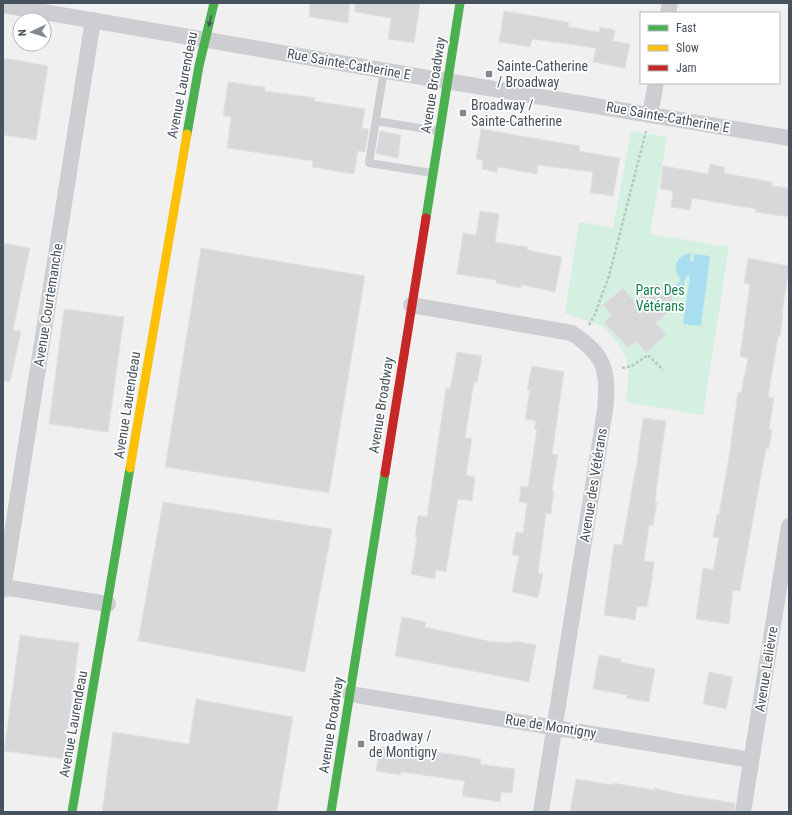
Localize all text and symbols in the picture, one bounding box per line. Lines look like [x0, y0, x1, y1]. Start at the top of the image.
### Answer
north arrow [12, 12, 52, 52]
legend [640, 12, 780, 84]
one-way arrow [207, 15, 213, 27]
text: Fast [676, 21, 697, 35]
text: N [16, 29, 29, 36]
street label: Avenue Laurendeau [164, 30, 200, 140]
street label: Avenue Broadway [417, 35, 449, 134]
text: Slow [676, 41, 699, 55]
street label: Rue Sainte-Catherine E [286, 45, 412, 83]
place label: Sainte-Catherine / Broadway [497, 58, 589, 90]
text: Jam [676, 61, 697, 75]
marker: Sainte-Catherine / Broadway [484, 69, 494, 79]
place label: Broadway / Sainte-Catherine [471, 97, 563, 129]
street label: Rue Sainte-Catherine E [605, 98, 731, 136]
marker: Broadway / Sainte-Catherine [458, 108, 468, 118]
street label: Avenue Courtemanche [30, 242, 66, 368]
park label: Parc Des Vétérans [635, 282, 685, 314]
street label: Avenue Laurendeau [111, 350, 143, 460]
street label: Avenue Broadway [365, 355, 397, 454]
street label: Avenue des Vétérans [576, 427, 610, 543]
street label: Avenue Lelièvre [751, 625, 781, 713]
street label: Avenue Laurendeau [56, 669, 90, 779]
street label: Avenue Broadway [315, 675, 347, 774]
street label: Rue de Montigny [504, 711, 598, 741]
place label: Broadway / de Montigny [369, 728, 437, 760]
marker: Broadway / de Montigny [356, 739, 366, 749]

